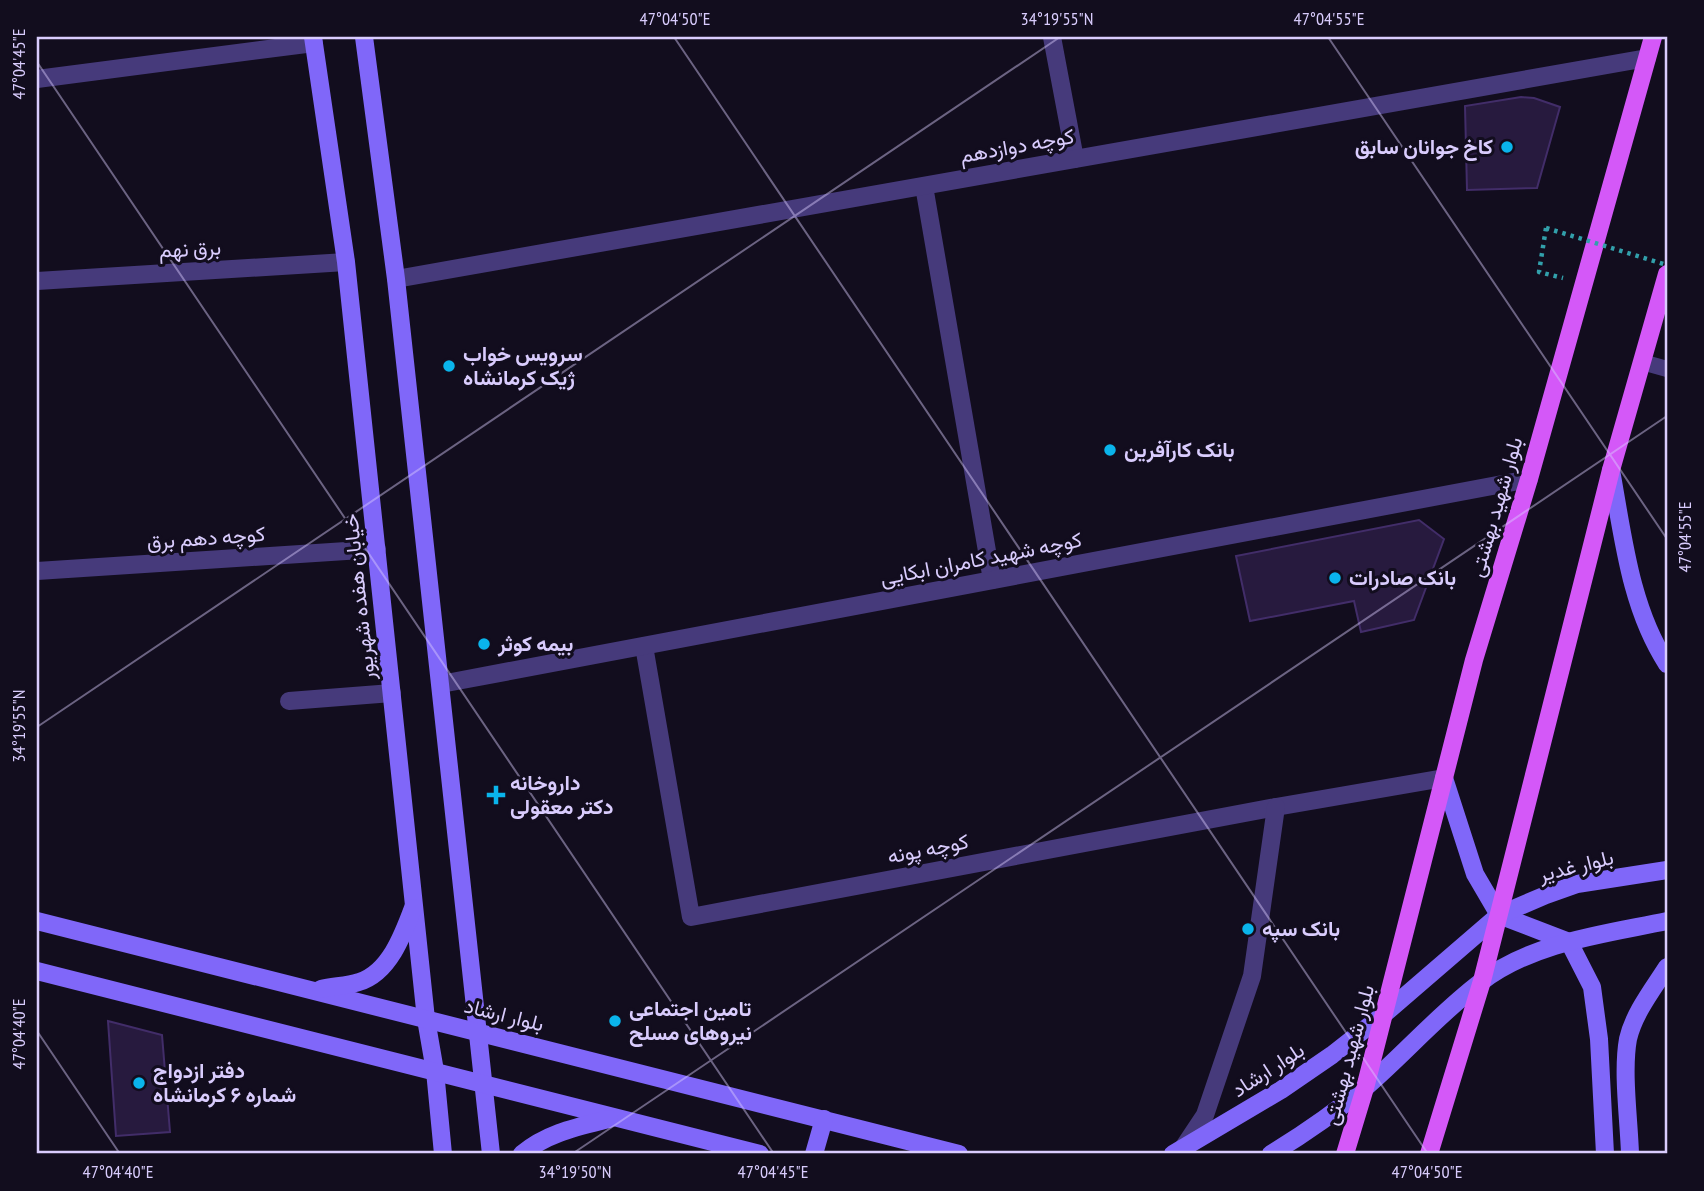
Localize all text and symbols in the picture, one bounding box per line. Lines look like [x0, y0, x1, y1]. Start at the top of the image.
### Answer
text: 47°04'50"E [640, 7, 710, 30]
text: 34°19'55"N [1021, 7, 1093, 30]
text: 47°04'55"E [1294, 7, 1364, 30]
text: 47°04'45"E [7, 29, 30, 99]
street label: کوچه دوازدهم [958, 122, 1076, 170]
place label: کاخ جوانان سابق [1355, 133, 1493, 161]
marker: کاخ جوانان سابق [1499, 139, 1515, 155]
street label: برق نهم [158, 233, 222, 265]
place label: سرویس خواب ژیک کرمانشاه [463, 340, 583, 391]
marker: سرویس خواب ژیک کرمانشاه [441, 358, 457, 374]
street label: بلوار شهید بهشتی [1463, 434, 1528, 580]
place label: بانک کارآفرین [1124, 436, 1235, 463]
marker: بانک کارآفرین [1102, 442, 1118, 458]
text: 47°04'55"E [1673, 502, 1696, 572]
street label: خیابان هفده شهریور [336, 512, 381, 683]
street label: کوچه دهم برق [146, 520, 266, 556]
street label: کوچه شهید کامران ابکایی [878, 526, 1084, 592]
place label: بانک صادرات [1349, 564, 1456, 591]
marker: بانک صادرات [1327, 570, 1343, 586]
place label: بیمه کوثر [497, 630, 574, 657]
marker: بیمه کوثر [476, 636, 492, 652]
text: 34°19'55"N [7, 690, 30, 762]
place label: داروخانه دکتر معقولی [510, 769, 613, 820]
marker: داروخانه دکتر معقولی [488, 787, 504, 803]
street label: کوچه پونه [885, 827, 971, 871]
street label: بلوار غدیر [1535, 843, 1616, 888]
place label: بانک سپه [1262, 915, 1340, 943]
marker: بانک سپه [1240, 921, 1256, 937]
street label: بلوار شهید بهشتی [1317, 982, 1380, 1128]
street label: بلوار ارشاد [461, 992, 547, 1037]
place label: تامین اجتماعی نیروهای مسلح [629, 995, 752, 1047]
text: 47°04'40"E [7, 999, 30, 1069]
marker: تامین اجتماعی نیروهای مسلح [607, 1013, 623, 1029]
street label: بلوار ارشاد [1226, 1036, 1309, 1103]
place label: دفتر ازدواج شماره ۶ کرمانشاه [153, 1057, 296, 1108]
marker: دفتر ازدواج شماره ۶ کرمانشاه [131, 1075, 147, 1091]
text: 47°04'40"E [83, 1160, 153, 1183]
text: 34°19'50"N [539, 1160, 611, 1183]
text: 47°04'45"E [738, 1160, 808, 1183]
text: 47°04'50"E [1392, 1160, 1462, 1183]

